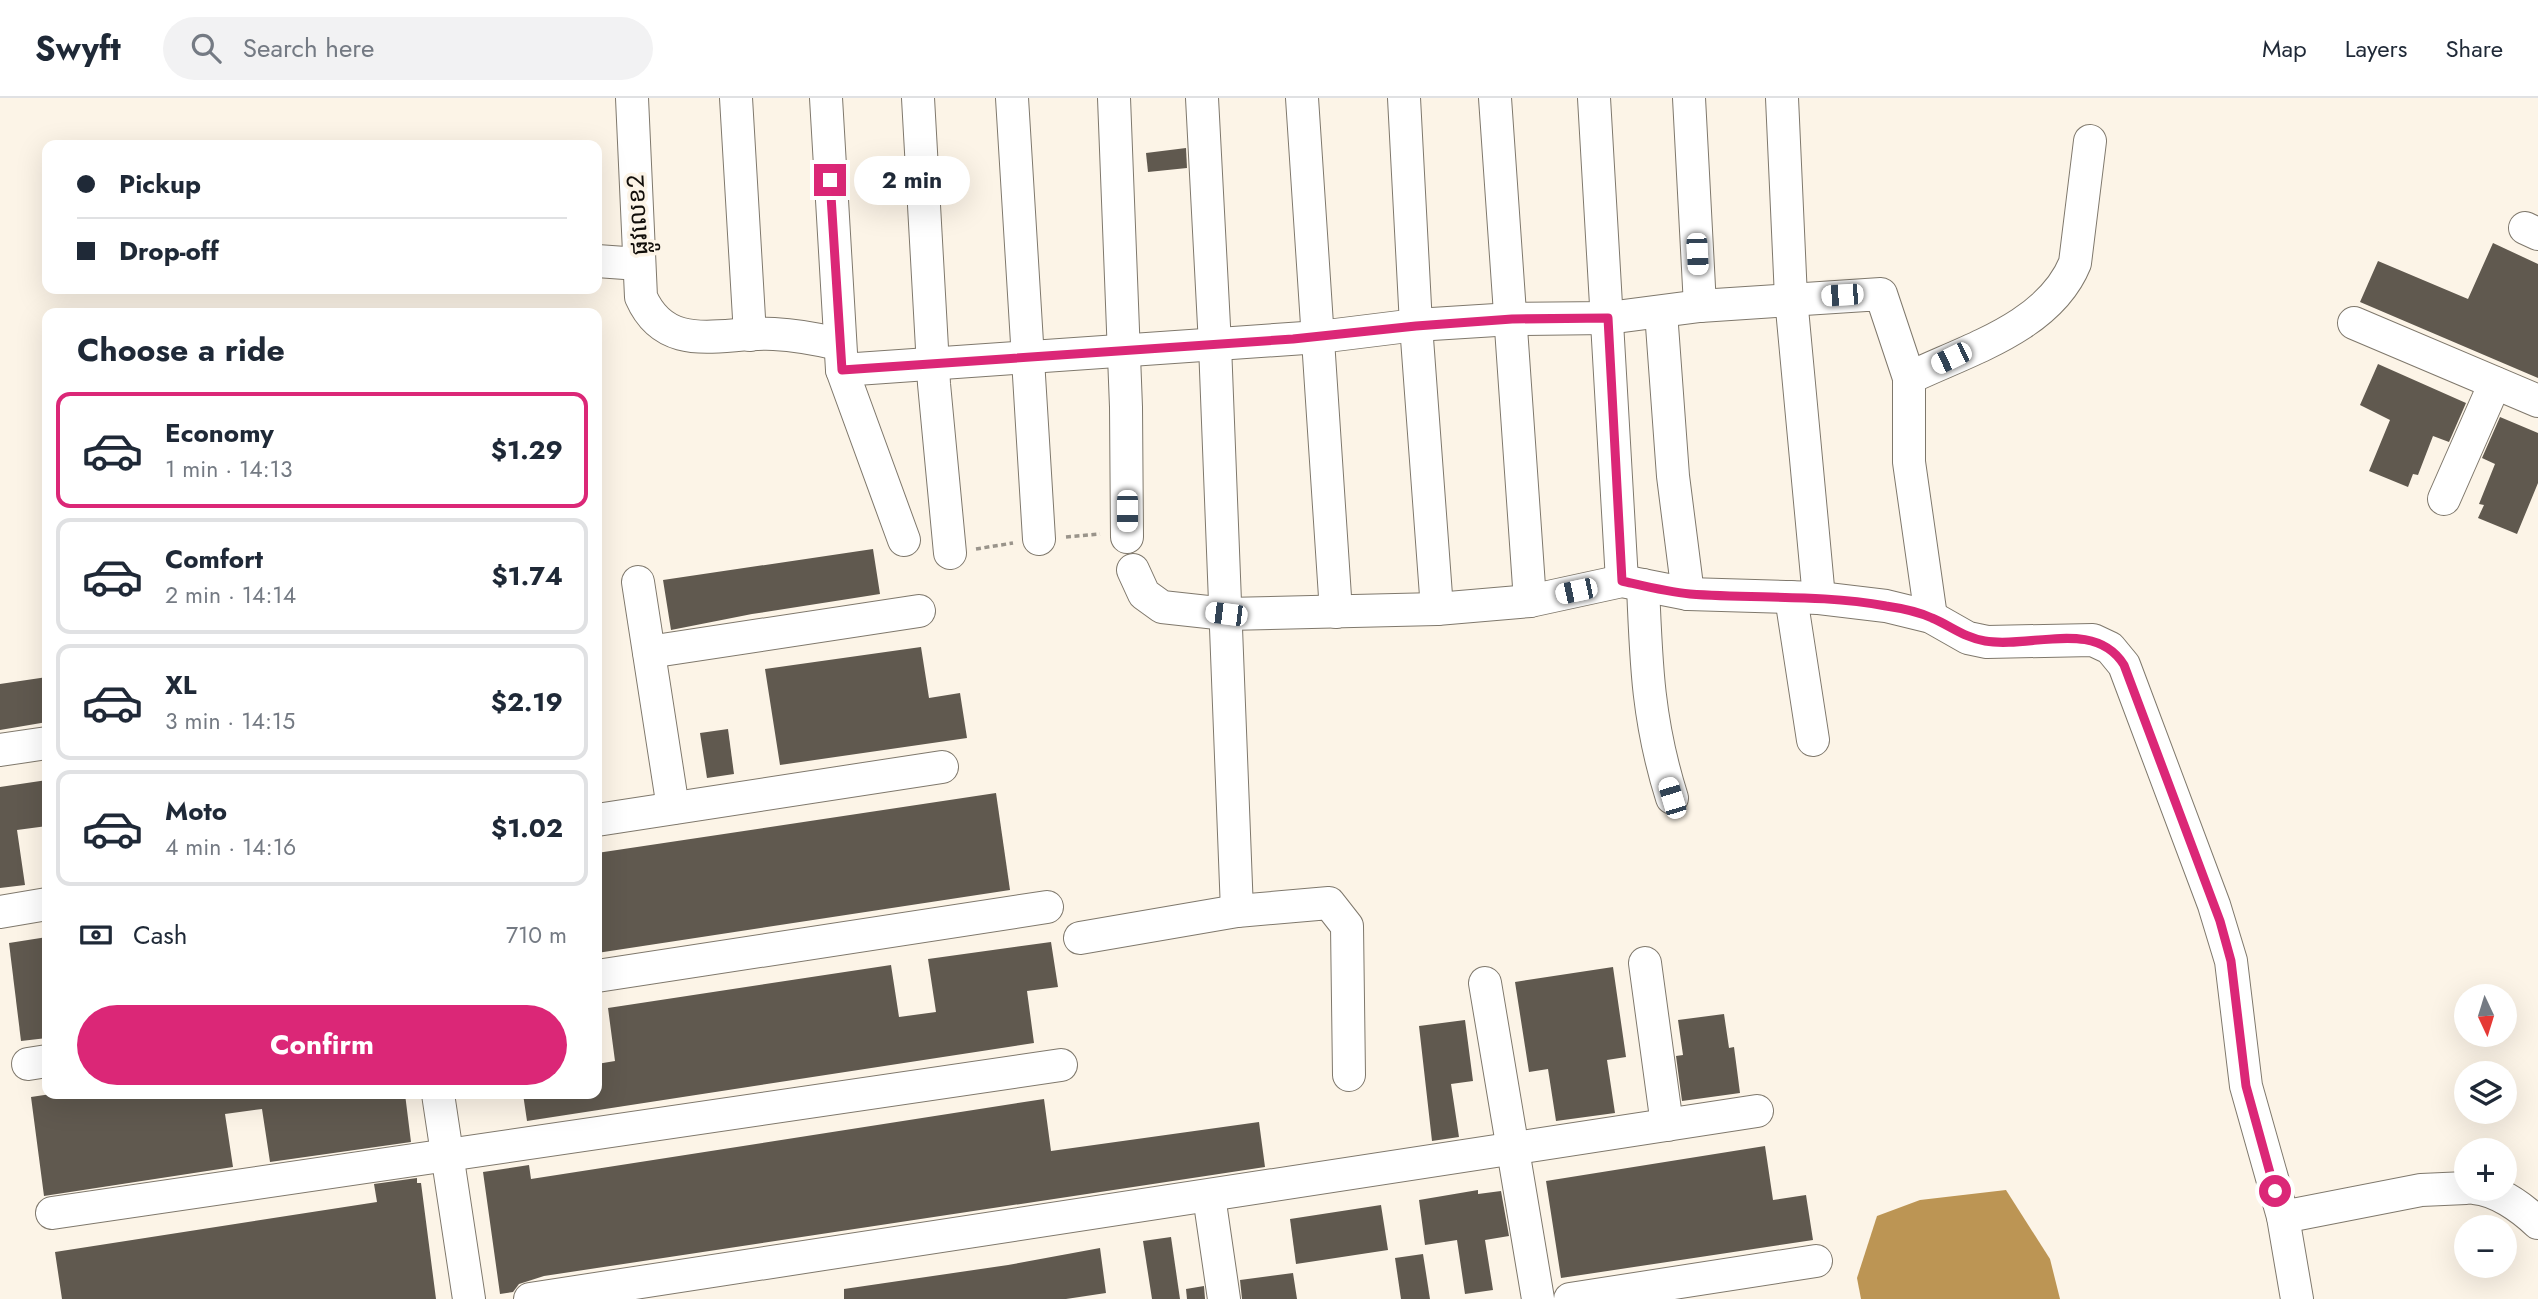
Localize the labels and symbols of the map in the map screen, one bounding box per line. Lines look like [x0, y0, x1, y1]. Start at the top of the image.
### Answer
callout: 2 min [854, 155, 970, 204]
route end [814, 164, 846, 196]
street label: ផ្លូវលេខ2 [617, 173, 662, 256]
car [1686, 232, 1709, 276]
car [1821, 283, 1864, 307]
car [1928, 339, 1975, 377]
car [1117, 490, 1138, 532]
car [1554, 576, 1599, 606]
car [1204, 601, 1249, 627]
car [1656, 775, 1689, 821]
north arrow [2454, 984, 2516, 1046]
route start [2259, 1175, 2291, 1207]

